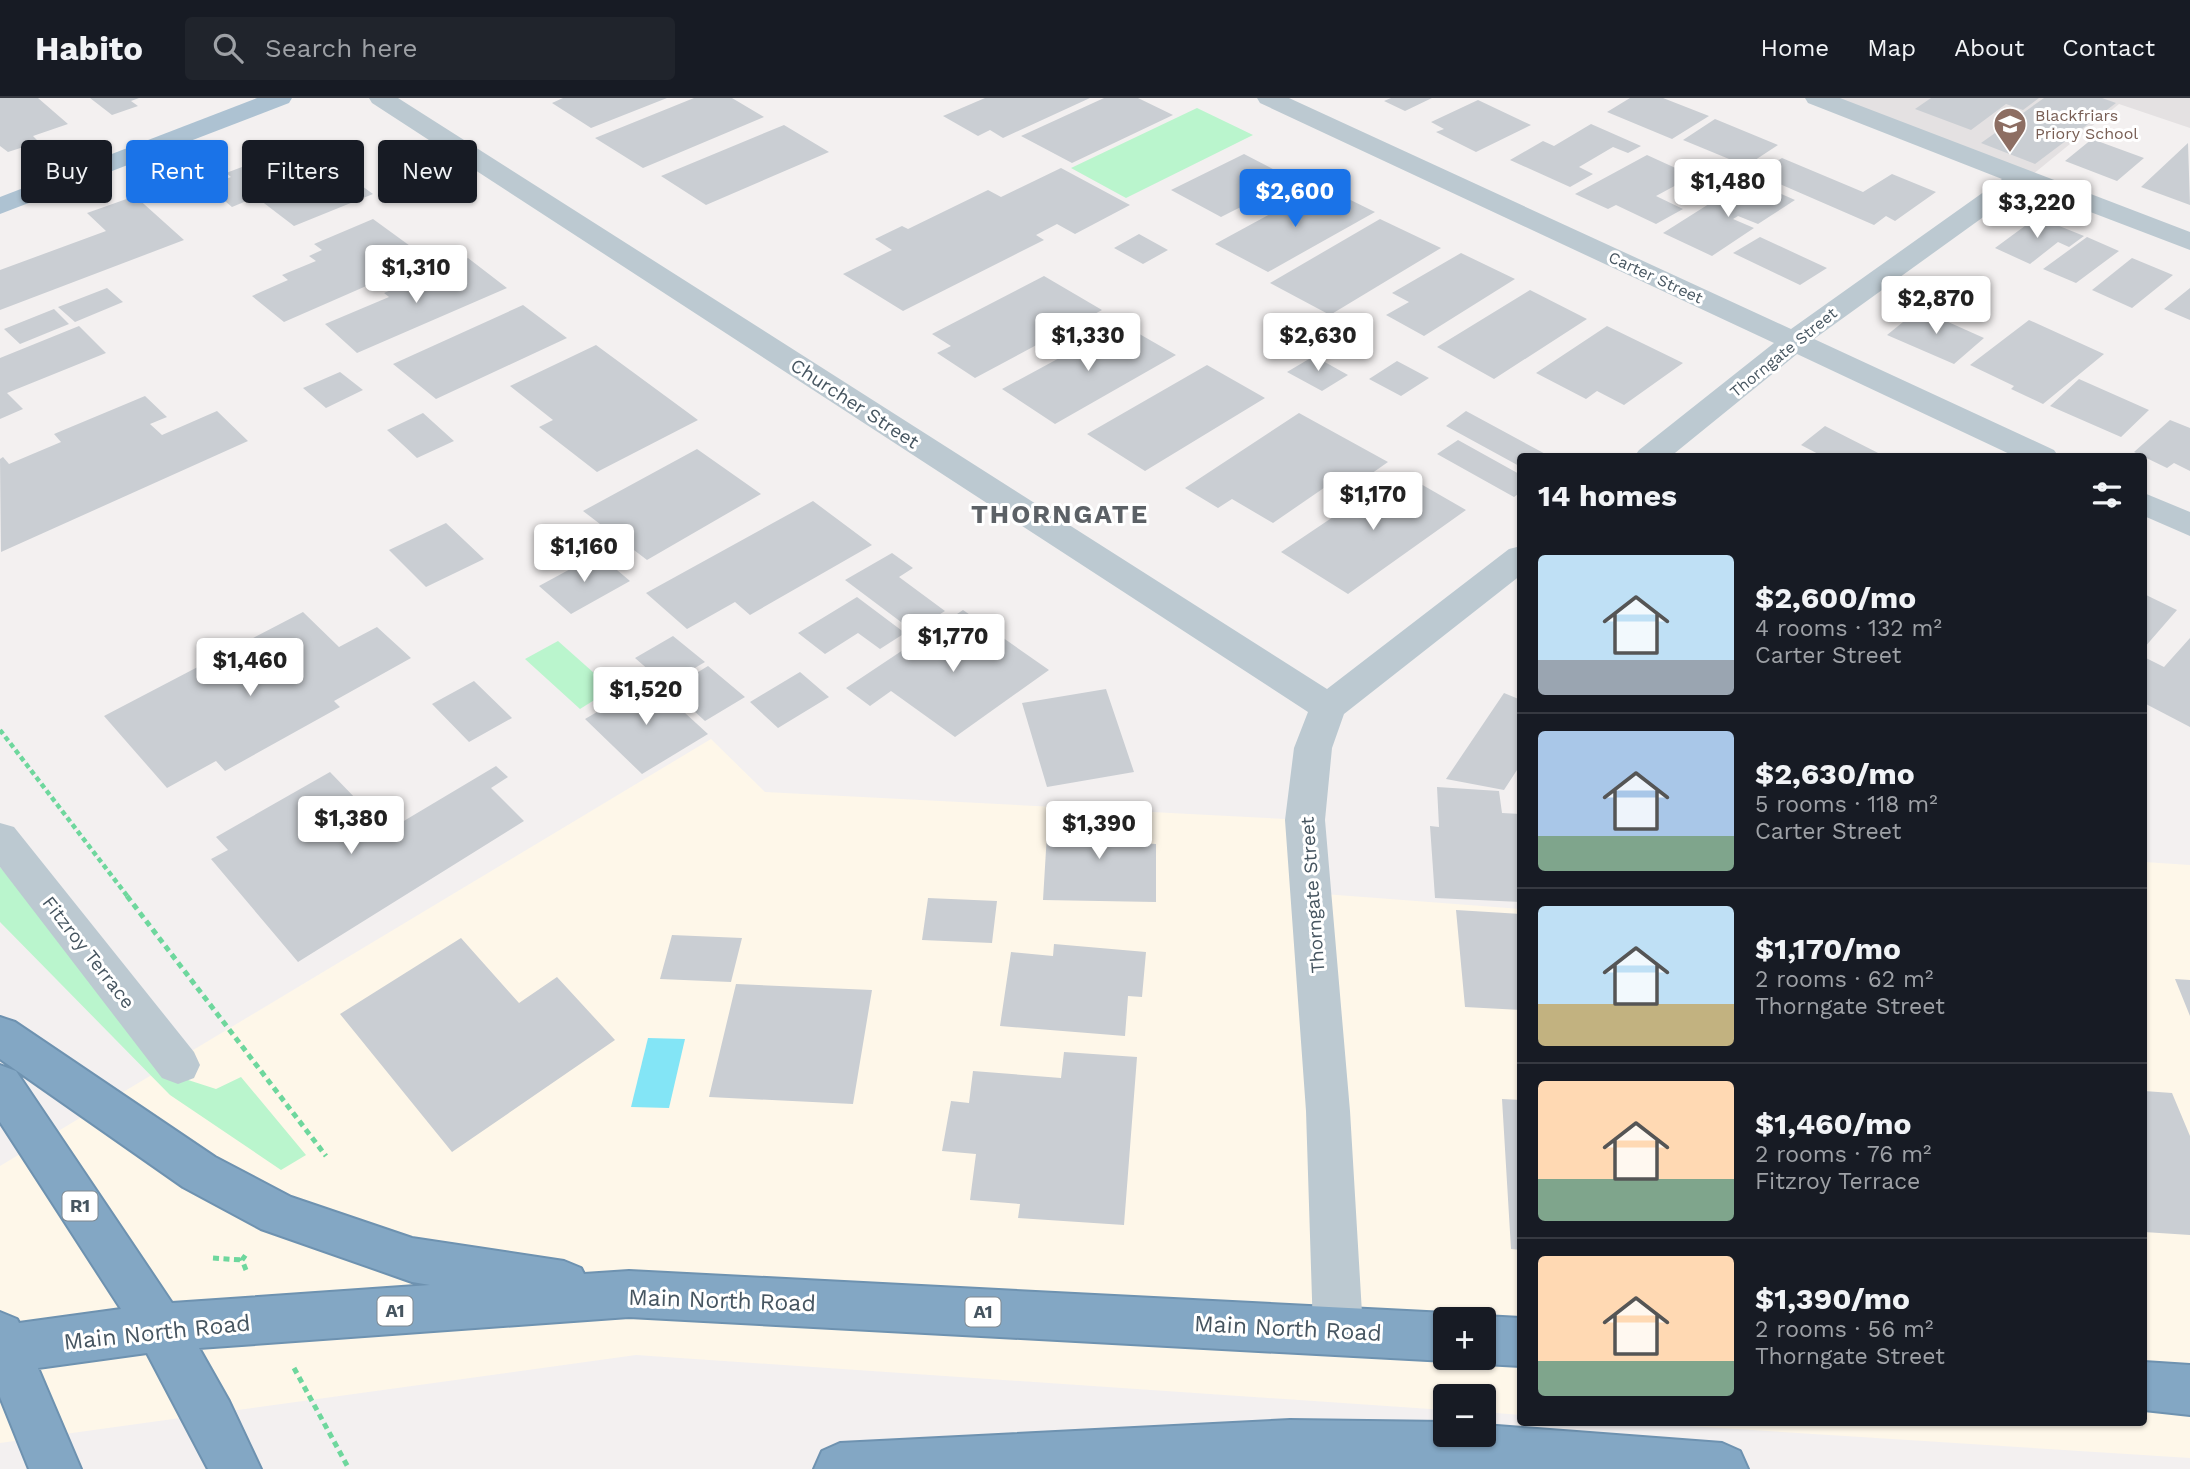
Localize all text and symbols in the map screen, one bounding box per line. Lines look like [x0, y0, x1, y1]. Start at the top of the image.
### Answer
search box [185, 17, 675, 80]
text: Habito [35, 29, 143, 68]
icon: search [209, 29, 247, 67]
text: Search here [265, 33, 417, 63]
text: Home [1761, 34, 1829, 62]
text: Map [1867, 34, 1916, 62]
text: About [1954, 34, 2024, 62]
text: Contact [2062, 34, 2155, 62]
school or university icon: Blackfriars Priory School [1991, 105, 2029, 154]
place label: Blackfriars Priory School [2035, 106, 2138, 143]
chip: Buy [21, 140, 112, 203]
chip: Rent [126, 140, 228, 203]
chip: Filters [242, 140, 364, 203]
chip: New [378, 140, 477, 203]
pin: $1,480 [1671, 159, 1785, 219]
text: $1,480 [1690, 168, 1766, 195]
pin: $2,600 [1238, 170, 1352, 229]
text: $2,600 [1256, 178, 1334, 205]
pin: $3,220 [1980, 180, 2094, 240]
text: $3,220 [1998, 189, 2076, 216]
pin: $1,310 [359, 246, 473, 305]
street label: Carter Street [1606, 247, 1706, 308]
text: $1,310 [381, 254, 451, 281]
pin: $2,870 [1879, 276, 1993, 336]
text: $2,870 [1898, 285, 1974, 312]
street label: Thorngate Street [1726, 303, 1841, 401]
pin: $1,330 [1031, 314, 1145, 373]
pin: $2,630 [1261, 314, 1375, 373]
text: $1,330 [1051, 322, 1125, 349]
text: $2,630 [1279, 322, 1357, 349]
street label: Churcher Street [786, 353, 923, 453]
pin: $1,170 [1316, 472, 1430, 532]
icon: filters [2088, 476, 2126, 514]
text: 14 homes [1538, 478, 1677, 513]
text: $1,170 [1339, 481, 1407, 508]
district label: THORNGATE [971, 499, 1149, 529]
pin: $1,160 [527, 524, 641, 584]
text: $1,160 [550, 533, 618, 560]
text: $2,600/mo [1755, 580, 1916, 615]
icon: home [1594, 583, 1678, 667]
pin: $1,770 [896, 614, 1010, 674]
text: 4 rooms · 132 m² [1755, 615, 1942, 642]
text: $1,770 [918, 623, 988, 650]
pin: $1,460 [193, 638, 307, 698]
text: Carter Street [1755, 642, 1901, 669]
text: $1,460 [212, 647, 288, 674]
pin: $1,520 [589, 668, 703, 727]
text: $1,520 [609, 676, 683, 703]
text: $2,630/mo [1755, 756, 1915, 791]
icon: home [1594, 759, 1678, 843]
text: 5 rooms · 118 m² [1755, 791, 1938, 818]
pin: $1,380 [294, 796, 408, 856]
pin: $1,390 [1042, 802, 1156, 861]
text: $1,380 [314, 805, 388, 832]
text: $1,390 [1062, 810, 1136, 837]
street label: Thorngate Street [1296, 816, 1329, 974]
text: Carter Street [1755, 818, 1901, 845]
street label: Fitzroy Terrace [38, 891, 140, 1013]
text: $1,170/mo [1755, 931, 1901, 966]
icon: home [1594, 934, 1678, 1018]
text: 2 rooms · 62 m² [1755, 966, 1933, 993]
text: Thorngate Street [1755, 993, 1945, 1020]
text: $1,460/mo [1755, 1106, 1911, 1141]
icon: home [1594, 1109, 1678, 1193]
text: 2 rooms · 76 m² [1755, 1141, 1931, 1168]
text: Fitzroy Terrace [1755, 1168, 1920, 1195]
road number: R1 [62, 1191, 98, 1220]
text: $1,390/mo [1755, 1281, 1910, 1316]
street label: Main North Road [628, 1284, 816, 1317]
icon: home [1594, 1284, 1678, 1368]
road number: A1 [378, 1296, 412, 1326]
road number: A1 [965, 1297, 1000, 1326]
map controls [1433, 1307, 1496, 1447]
button: + [1433, 1307, 1496, 1370]
street label: Main North Road [62, 1309, 252, 1356]
street label: Main North Road [1194, 1310, 1382, 1347]
text: 2 rooms · 56 m² [1755, 1316, 1933, 1343]
text: Thorngate Street [1755, 1343, 1945, 1370]
button: − [1433, 1384, 1496, 1447]

